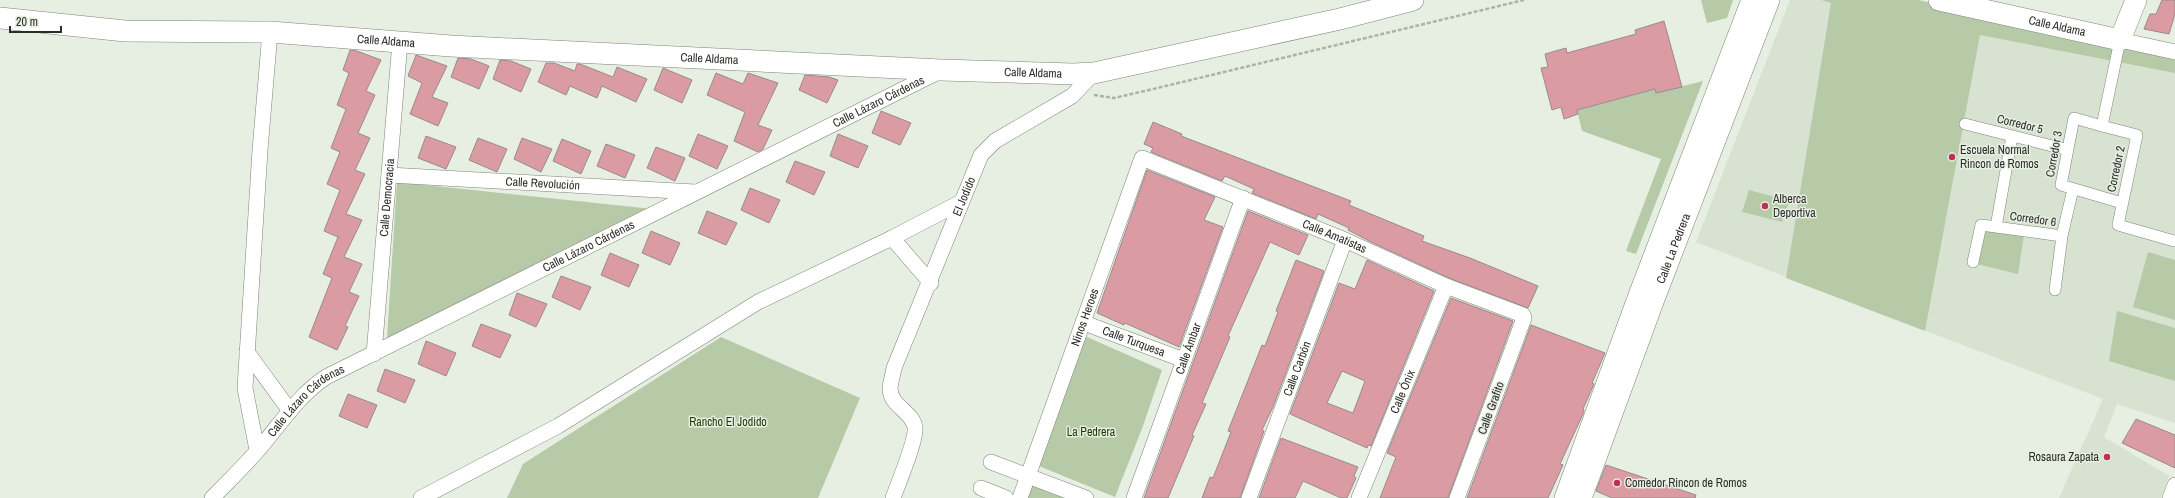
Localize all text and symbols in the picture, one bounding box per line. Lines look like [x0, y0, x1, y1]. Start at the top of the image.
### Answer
scale bar [10, 8, 61, 34]
street label: Calle Aldama [2027, 12, 2088, 40]
text: 20 m [16, 14, 38, 30]
street label: Calle Aldama [356, 31, 416, 51]
street label: Calle Aldama [680, 49, 739, 68]
street label: Calle Aldama [1004, 64, 1063, 82]
street label: Calle Lázaro Cárdenas [830, 72, 927, 131]
street label: Corredor 5 [1995, 111, 2045, 138]
street label: Corredor 3 [2042, 129, 2066, 179]
place label: Escuela Normal Rincon de Romos [1960, 142, 2039, 172]
street label: Corredor 2 [2103, 144, 2129, 194]
marker: Escuela Normal Rincon de Romos [1947, 152, 1957, 162]
street label: Calle Democracia [376, 157, 398, 237]
street label: Calle Revolución [505, 173, 580, 194]
street label: El Jodido [949, 174, 979, 218]
place label: Alberca Deportiva [1772, 191, 1816, 221]
marker: Alberca Deportiva [1760, 201, 1770, 211]
street label: Corredor 6 [2009, 208, 2057, 230]
street label: Calle La Pedrera [1653, 211, 1694, 286]
street label: Calle Lázaro Cárdenas [540, 216, 637, 276]
street label: Calle Amatistas [1300, 216, 1369, 257]
street label: Ninos Heroes [1067, 286, 1103, 348]
street label: Calle Ámbar [1172, 320, 1205, 377]
street label: Calle Turquesa [1100, 322, 1168, 360]
street label: Calle Carbón [1280, 339, 1315, 398]
street label: Calle Lázaro Cárdenas [264, 361, 347, 440]
street label: Calle Ónix [1387, 367, 1419, 416]
street label: Calle Grafito [1474, 379, 1508, 437]
park label: Rancho El Jodido [689, 414, 767, 430]
park label: La Pedrera [1067, 424, 1116, 440]
place label: Rosaura Zapata [2028, 449, 2100, 465]
marker: Rosaura Zapata [2102, 452, 2112, 462]
place label: Comedor Rincon de Romos [1625, 475, 1747, 491]
marker: Comedor Rincon de Romos [1612, 478, 1622, 488]

